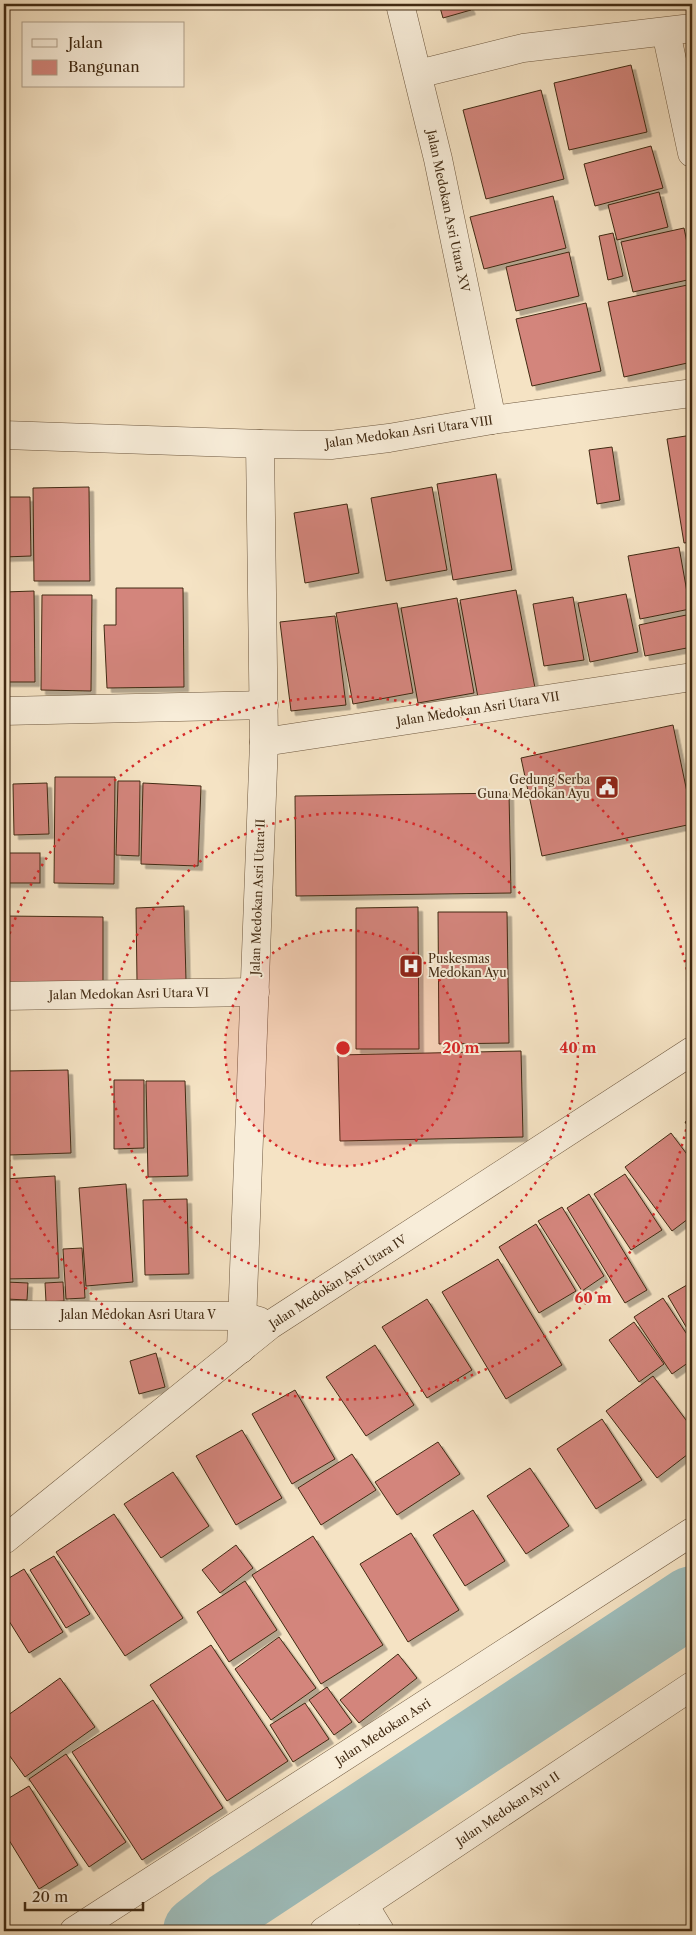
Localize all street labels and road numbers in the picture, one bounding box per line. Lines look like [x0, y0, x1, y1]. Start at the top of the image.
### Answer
street label: Jalan Medokan Asri Utara XV [424, 127, 473, 294]
street label: Jalan Medokan Asri Utara VIII [322, 412, 494, 451]
street label: Jalan Medokan Asri Utara VII [393, 688, 560, 729]
street label: Jalan Medokan Asri Utara II [247, 819, 268, 977]
street label: Jalan Medokan Asri Utara VI [47, 985, 209, 1002]
street label: Jalan Medokan Asri Utara IV [265, 1231, 409, 1333]
street label: Jalan Medokan Asri Utara V [58, 1307, 216, 1322]
street label: Jalan Medokan Asri [331, 1695, 433, 1769]
street label: Jalan Medokan Ayu II [451, 1768, 562, 1850]

